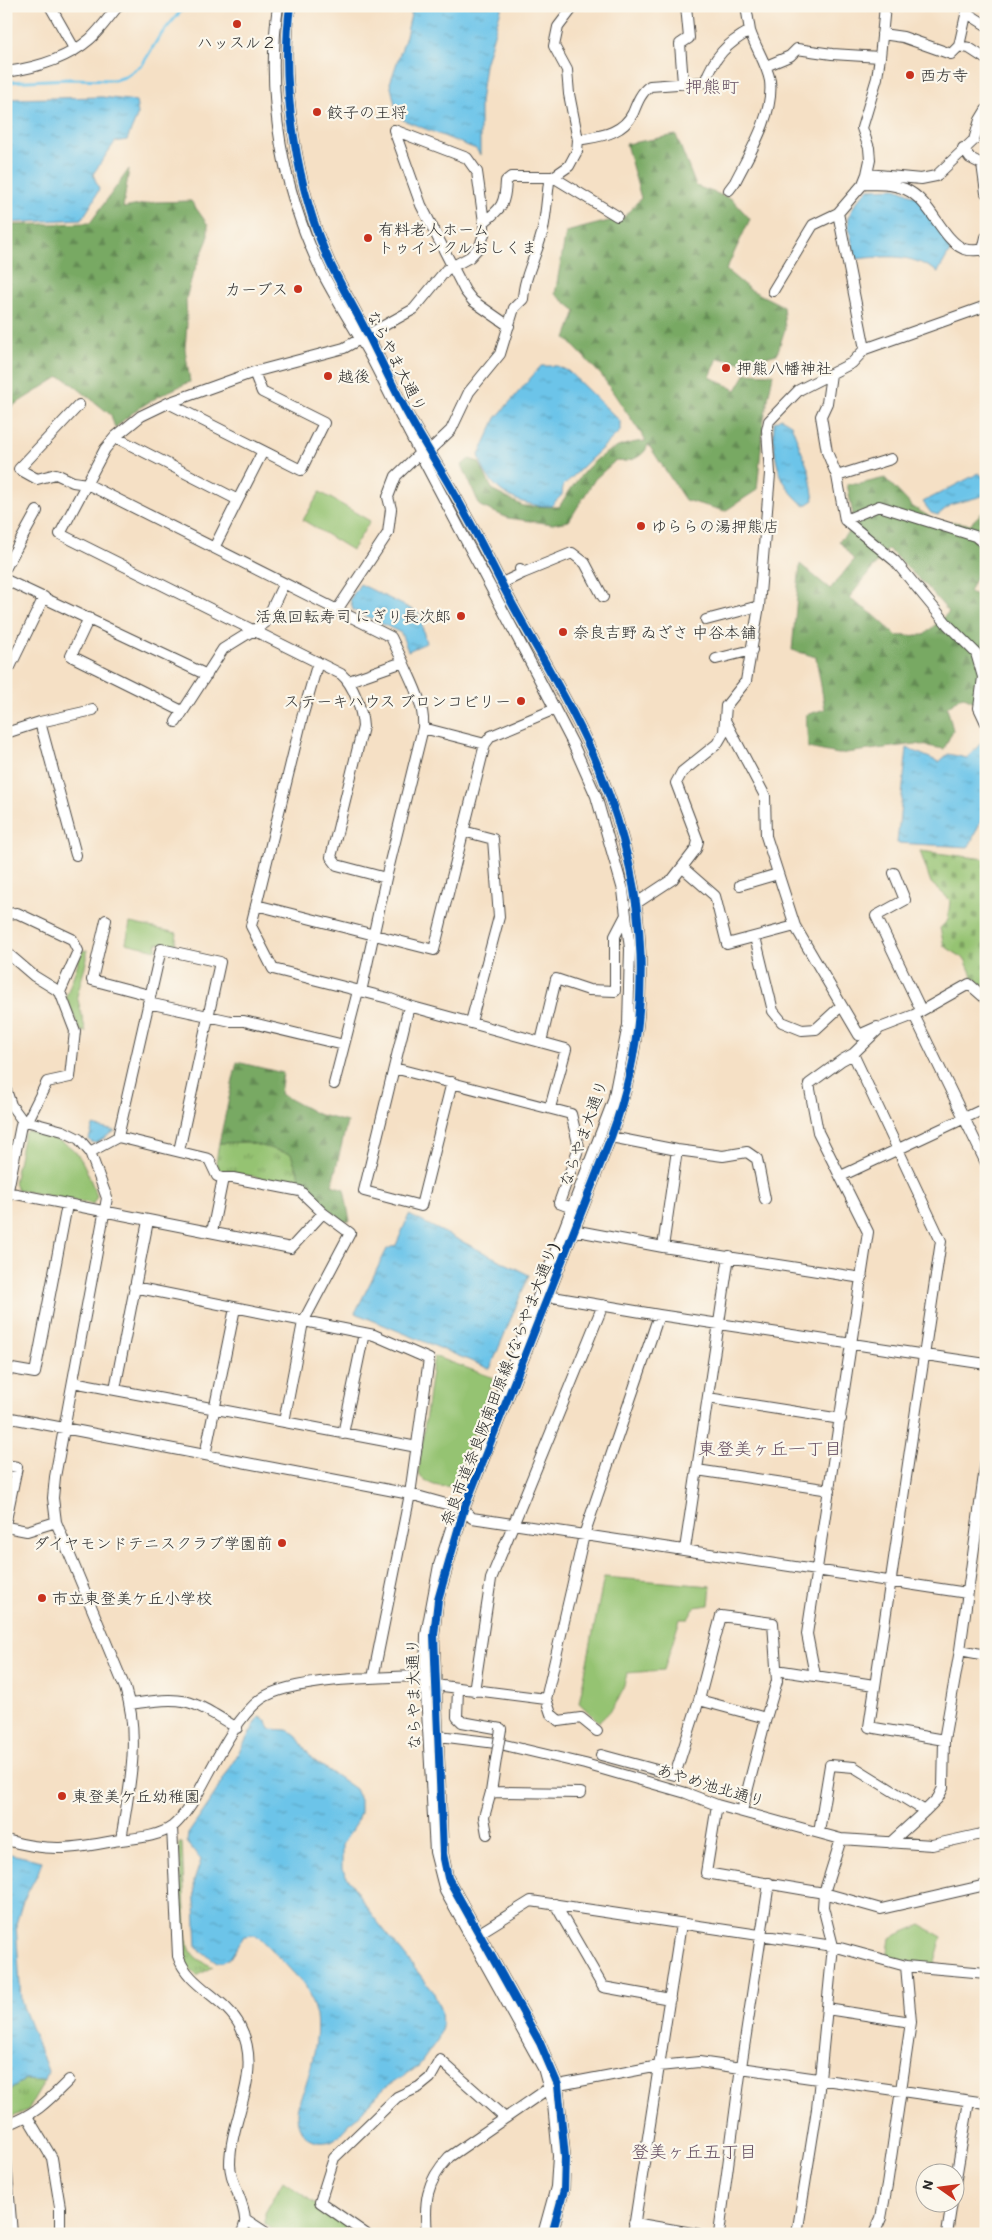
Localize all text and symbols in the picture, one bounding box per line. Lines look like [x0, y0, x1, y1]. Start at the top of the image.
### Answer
marker: ハッスル２ [231, 18, 243, 30]
place label: ハッスル２ [197, 33, 277, 52]
place label: 西方寺 [920, 66, 968, 85]
marker: 西方寺 [904, 69, 916, 81]
district label: 押熊町 [685, 76, 739, 98]
place label: 餃子の王将 [327, 103, 407, 122]
marker: 餃子の王将 [311, 106, 323, 118]
place label: 有料老人ホーム トゥインクルおしくま [378, 220, 537, 257]
marker: 有料老人ホーム トゥインクルおしくま [362, 232, 374, 244]
place label: カーブス [225, 280, 288, 299]
marker: カーブス [292, 283, 304, 295]
street label: ならやま大通り [363, 307, 430, 415]
place label: 押熊八幡神社 [736, 359, 832, 378]
marker: 押熊八幡神社 [720, 362, 732, 374]
place label: 越後 [338, 367, 370, 386]
marker: 越後 [322, 370, 334, 382]
place label: ゆららの湯押熊店 [651, 517, 779, 536]
marker: ゆららの湯押熊店 [635, 520, 647, 532]
place label: 活魚回転寿司 にぎり長次郎 [255, 607, 451, 626]
marker: 活魚回転寿司 にぎり長次郎 [455, 610, 467, 622]
place label: 奈良吉野 ゐざさ 中谷本舗 [573, 623, 756, 642]
marker: 奈良吉野 ゐざさ 中谷本舗 [557, 626, 569, 638]
place label: ステーキハウス ブロンコビリー [283, 692, 511, 711]
marker: ステーキハウス ブロンコビリー [515, 695, 527, 707]
street label: ならやま大通り [555, 1077, 612, 1189]
street label: 奈良市道奈良阪南田原線 (ならやま大通り) [436, 1240, 562, 1529]
district label: 東登美ヶ丘一丁目 [698, 1438, 842, 1460]
place label: ダイヤモンドテニスクラブ学園前 [33, 1534, 272, 1553]
marker: ダイヤモンドテニスクラブ学園前 [276, 1537, 288, 1549]
place label: 市立東登美ケ丘小学校 [52, 1589, 212, 1608]
marker: 市立東登美ケ丘小学校 [36, 1592, 48, 1604]
street label: ならやま大通り [403, 1638, 424, 1750]
street label: あやめ池北通り [655, 1760, 767, 1811]
place label: 東登美ケ丘幼稚園 [72, 1787, 200, 1806]
marker: 東登美ケ丘幼稚園 [56, 1790, 68, 1802]
district label: 登美ヶ丘五丁目 [631, 2141, 757, 2163]
north arrow [914, 2162, 964, 2212]
text: N [918, 2178, 937, 2192]

